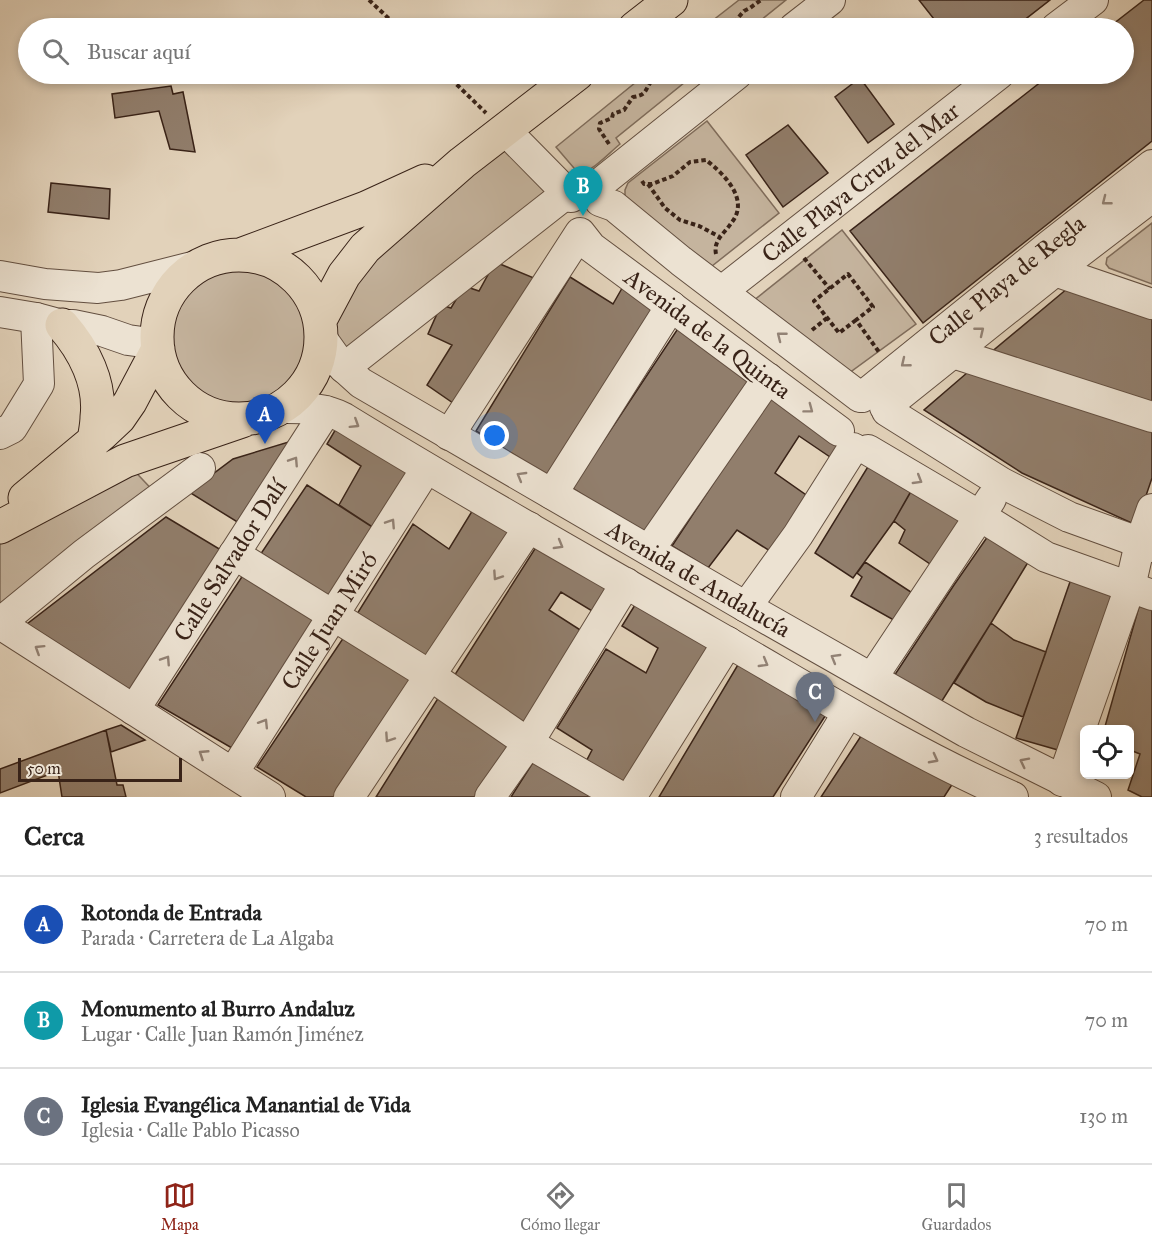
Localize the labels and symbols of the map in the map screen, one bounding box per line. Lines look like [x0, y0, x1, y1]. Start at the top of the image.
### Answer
street label: Calle Playa Cruz del Mar [756, 96, 966, 269]
pin: B [564, 166, 602, 216]
one-way arrow [1102, 194, 1113, 205]
street label: Calle Playa de Regla [922, 208, 1092, 352]
street label: Avenida de la Quinta [618, 261, 798, 406]
one-way arrow [973, 328, 984, 339]
one-way arrow [776, 332, 787, 343]
one-way arrow [900, 355, 911, 366]
pin: A [246, 394, 284, 444]
one-way arrow [803, 402, 814, 413]
one-way arrow [349, 417, 359, 429]
your location [480, 421, 509, 450]
one-way arrow [287, 457, 298, 468]
street label: Calle Salvador Dalí [167, 472, 294, 647]
one-way arrow [517, 472, 527, 483]
one-way arrow [912, 473, 922, 484]
street label: Avenida de Andalucía [600, 514, 797, 645]
one-way arrow [384, 519, 396, 529]
one-way arrow [553, 537, 563, 549]
street label: Calle Juan Miró [275, 547, 384, 696]
one-way arrow [493, 569, 504, 580]
one-way arrow [35, 645, 45, 657]
one-way arrow [831, 654, 841, 665]
one-way arrow [158, 656, 169, 667]
one-way arrow [758, 656, 768, 668]
pin: C [796, 672, 834, 722]
one-way arrow [257, 719, 269, 729]
one-way arrow [385, 732, 396, 743]
one-way arrow [199, 750, 210, 761]
one-way arrow [928, 752, 939, 763]
scale bar [18, 755, 182, 782]
one-way arrow [1020, 758, 1031, 769]

